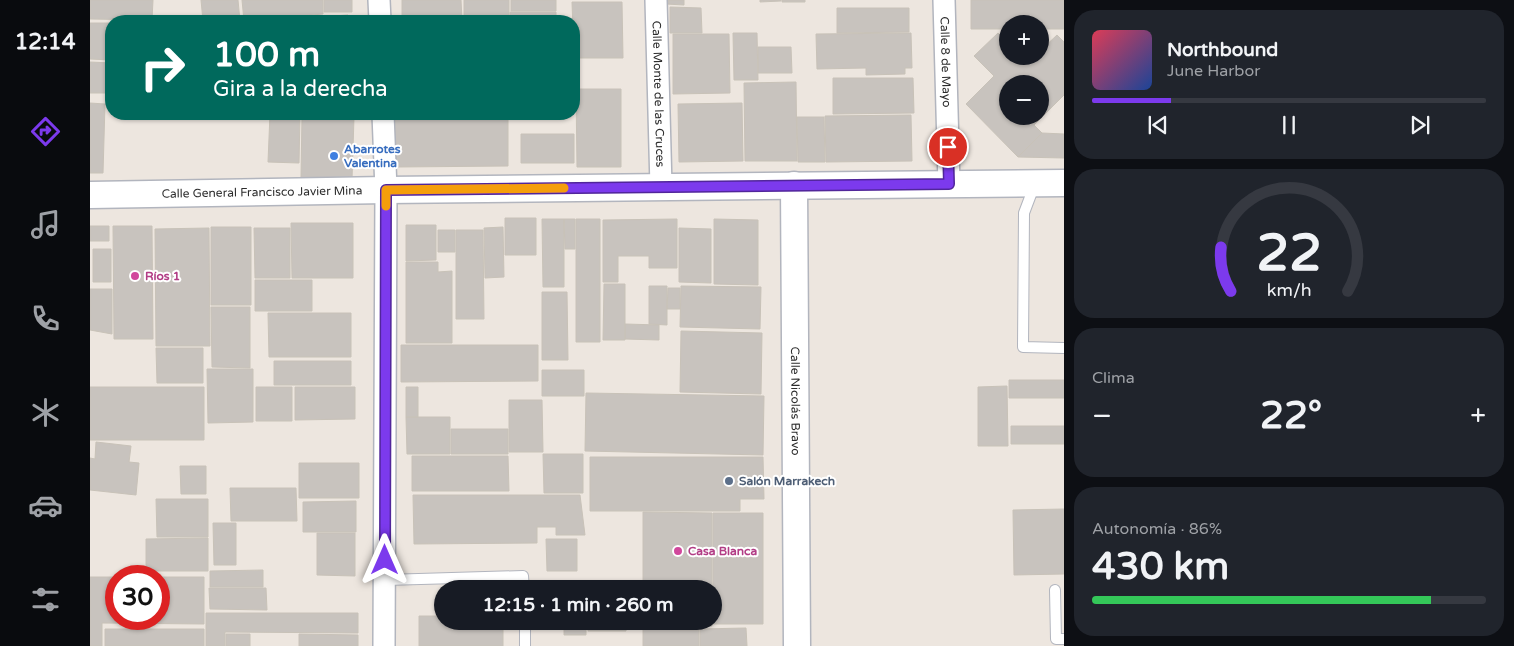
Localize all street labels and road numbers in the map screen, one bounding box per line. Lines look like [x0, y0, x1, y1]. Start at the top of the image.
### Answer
street label: Calle 8 de Mayo [937, 16, 954, 108]
street label: Calle Monte de las Cruces [650, 21, 667, 168]
street label: Calle General Francisco Javier Mina [161, 183, 362, 201]
street label: Calle Nicolás Bravo [788, 346, 803, 455]

